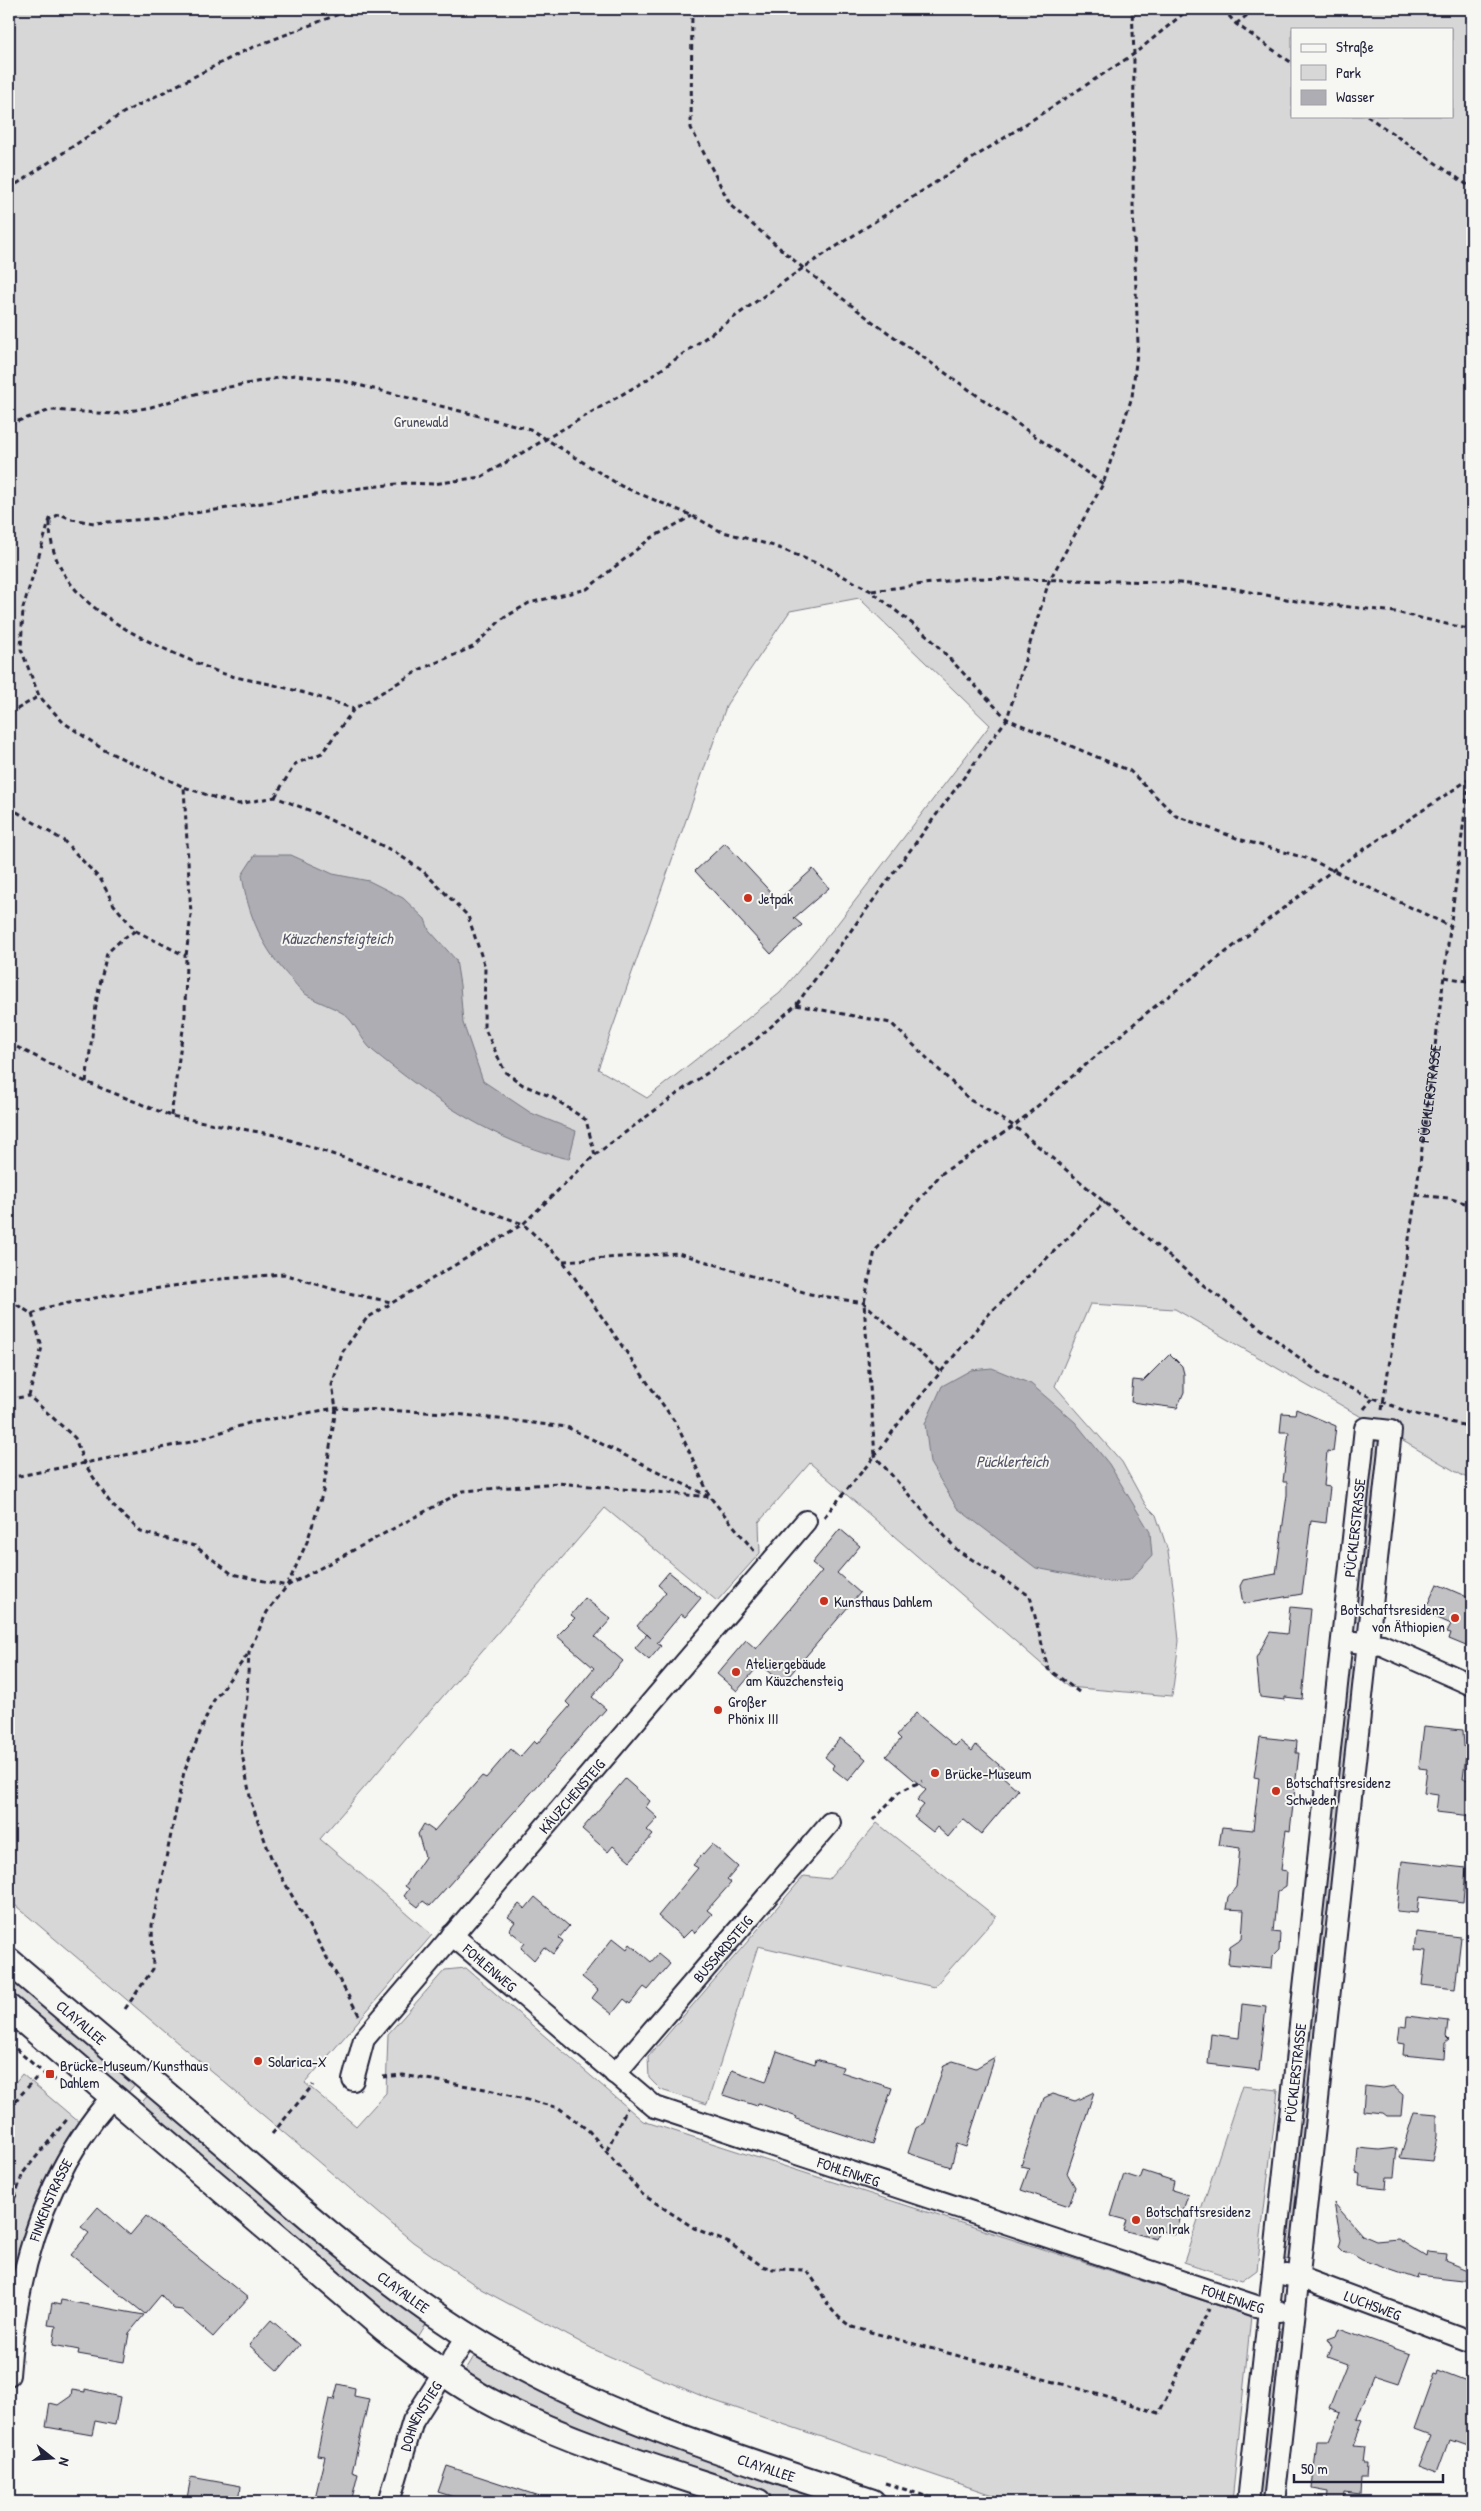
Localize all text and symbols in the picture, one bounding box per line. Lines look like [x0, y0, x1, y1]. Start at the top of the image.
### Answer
legend [1291, 28, 1454, 118]
text: Straße [1336, 36, 1374, 57]
text: Park [1336, 62, 1361, 83]
text: Wasser [1336, 86, 1375, 107]
park label: Grunewald [394, 411, 448, 432]
place label: Jetpak [758, 888, 793, 909]
marker: Jetpak [742, 892, 754, 904]
water label: Käuzchensteigteich [281, 927, 394, 949]
street label: PÜCKLERSTRASSE [1412, 1043, 1446, 1144]
water label: Pücklerteich [976, 1450, 1049, 1472]
street label: PÜCKLERSTRASSE [1338, 1477, 1370, 1578]
place label: Kunsthaus Dahlem [834, 1591, 932, 1612]
marker: Kunsthaus Dahlem [818, 1595, 830, 1607]
place label: Botschaftsresidenz von Äthiopien [1340, 1599, 1446, 1637]
marker: Botschaftsresidenz von Äthiopien [1449, 1612, 1461, 1624]
place label: Ateliergebäude am Käuzchensteig [746, 1653, 844, 1691]
marker: Ateliergebäude am Käuzchensteig [730, 1666, 742, 1678]
place label: Großer Phönix III [728, 1691, 778, 1729]
marker: Großer Phönix III [712, 1704, 724, 1716]
street label: KÄUZCHENSTEIG [533, 1753, 610, 1838]
place label: Brücke-Museum [945, 1763, 1031, 1784]
marker: Brücke-Museum [929, 1767, 941, 1779]
place label: Botschaftsresidenz Schweden [1286, 1772, 1391, 1810]
marker: Botschaftsresidenz Schweden [1270, 1785, 1282, 1797]
street label: BUSSARDSTEIG [688, 1910, 758, 1987]
street label: FOHLENWEG [458, 1938, 522, 1997]
street label: CLAYALLEE [52, 1995, 111, 2050]
street label: PÜCKLERSTRASSE [1279, 2022, 1311, 2123]
place label: Solarica-X [268, 2051, 327, 2072]
place label: Brücke-Museum/Kunsthaus Dahlem [60, 2055, 208, 2093]
marker: Solarica-X [252, 2055, 264, 2067]
marker: Brücke-Museum/Kunsthaus Dahlem [44, 2068, 56, 2080]
street label: FOHLENWEG [814, 2151, 883, 2191]
street label: FINKENSTRASSE [23, 2154, 77, 2245]
place label: Botschaftsresidenz von Irak [1146, 2201, 1251, 2239]
marker: Botschaftsresidenz von Irak [1130, 2214, 1142, 2226]
street label: CLAYALLEE [373, 2266, 434, 2318]
street label: FOHLENWEG [1198, 2278, 1267, 2318]
street label: LUCHSWEG [1341, 2285, 1405, 2325]
street label: DOHNENSTIEG [394, 2376, 447, 2453]
north arrow [28, 2434, 78, 2484]
street label: CLAYALLEE [735, 2448, 798, 2487]
scale bar [1294, 2451, 1442, 2483]
text: N [55, 2456, 75, 2469]
text: 50 m [1301, 2458, 1328, 2479]

